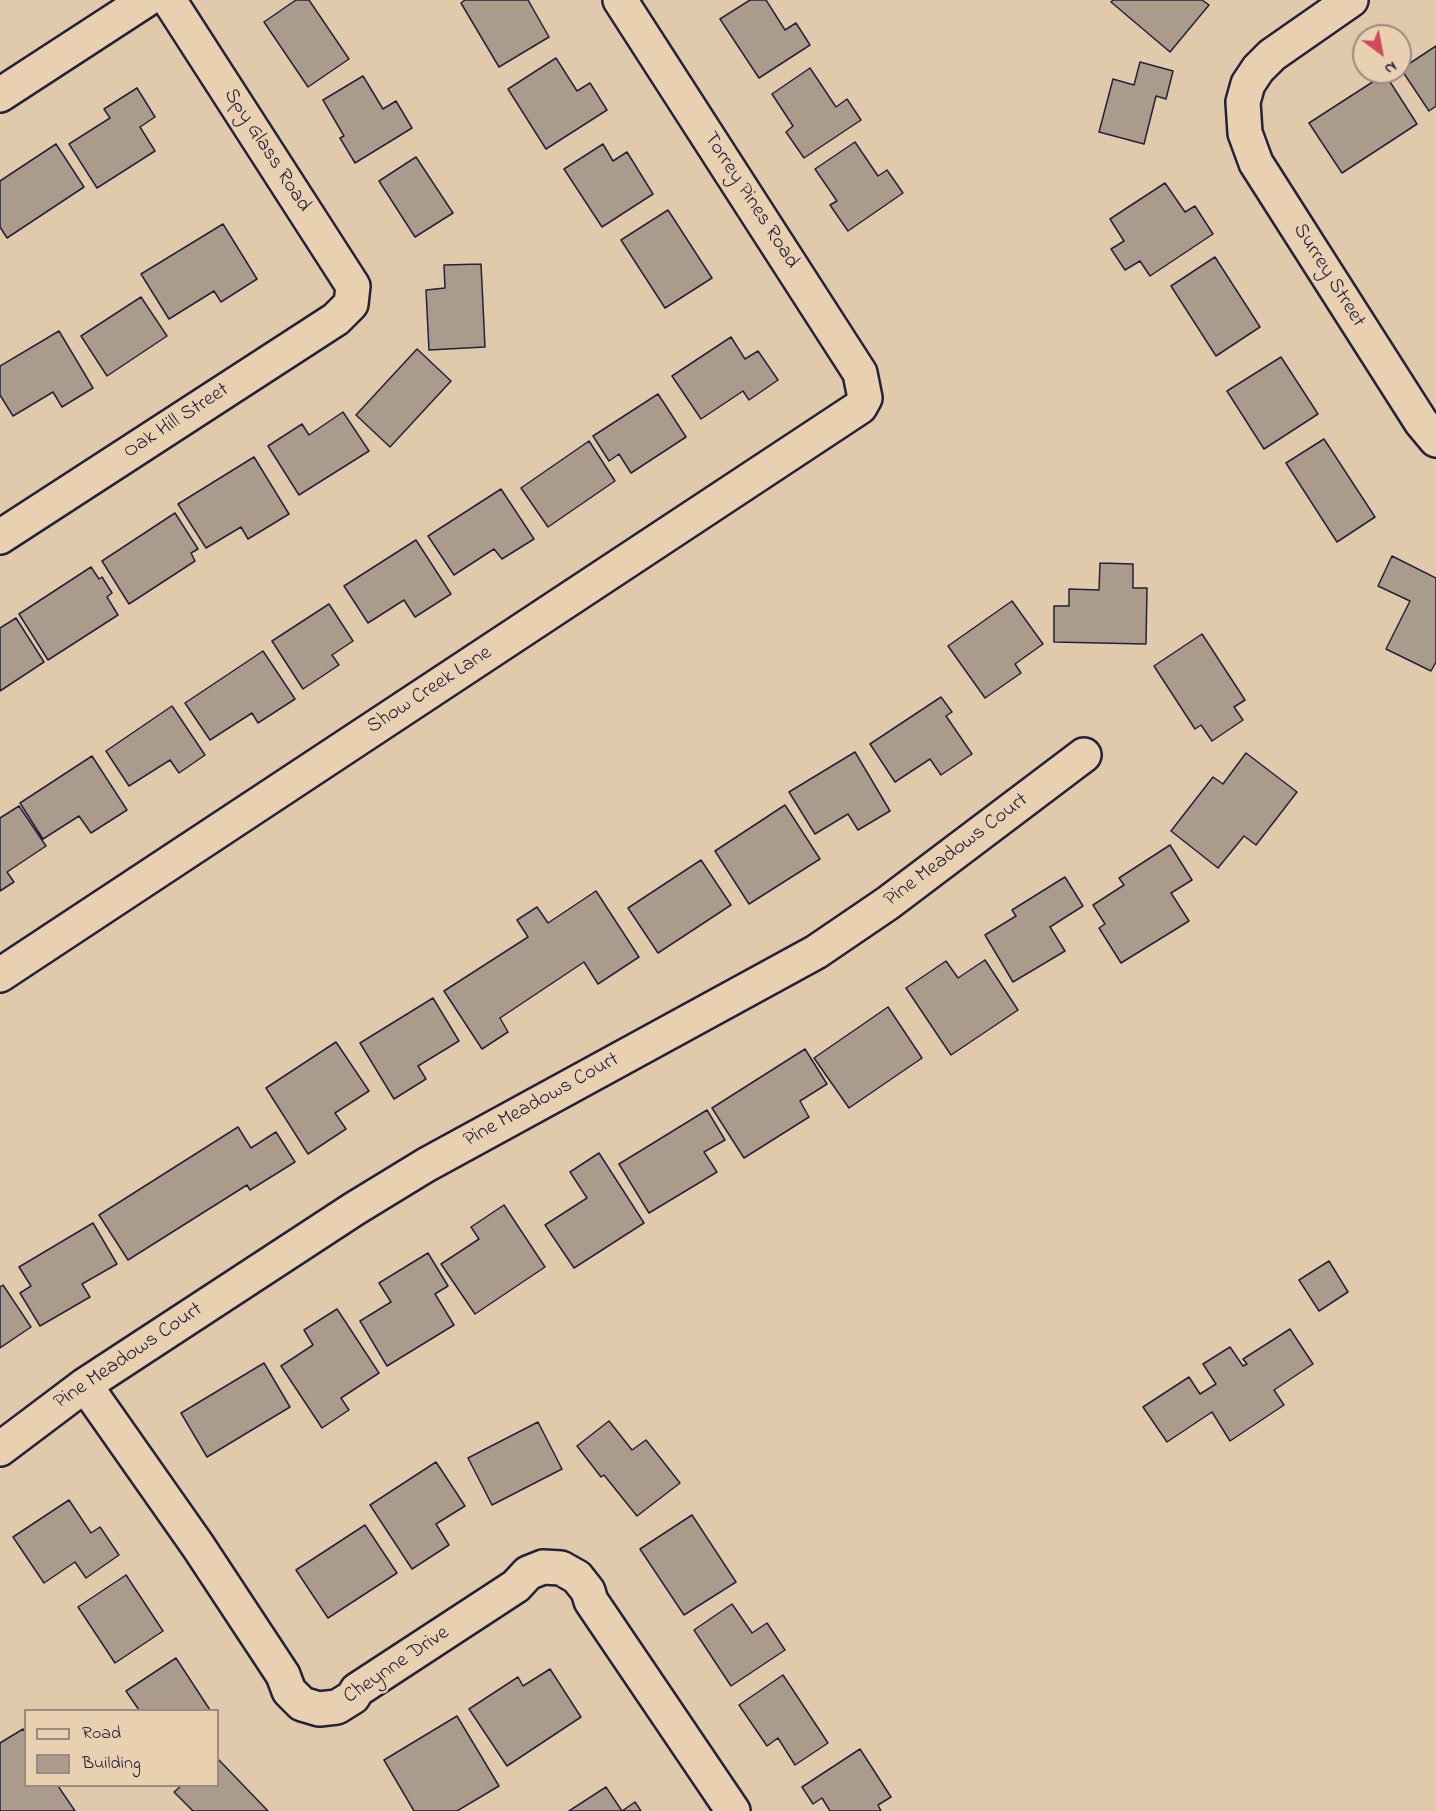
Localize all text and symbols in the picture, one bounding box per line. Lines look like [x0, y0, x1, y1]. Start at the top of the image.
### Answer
north arrow [1352, 24, 1412, 84]
text: N [1380, 55, 1401, 81]
street label: Spy Glass Road [217, 85, 315, 217]
street label: Torrey Pines Road [697, 128, 803, 274]
street label: Surrey Street [1286, 219, 1370, 333]
street label: Oak Hill Street [119, 379, 235, 465]
street label: Show Creek Lane [363, 641, 497, 741]
street label: Pine Meadows Court [880, 789, 1034, 913]
street label: Pine Meadows Court [460, 1048, 624, 1154]
street label: Pine Meadows Court [50, 1298, 208, 1416]
street label: Cheynne Drive [339, 1621, 455, 1711]
legend [24, 1709, 219, 1787]
text: Road [82, 1721, 121, 1747]
text: Building [82, 1751, 141, 1777]

